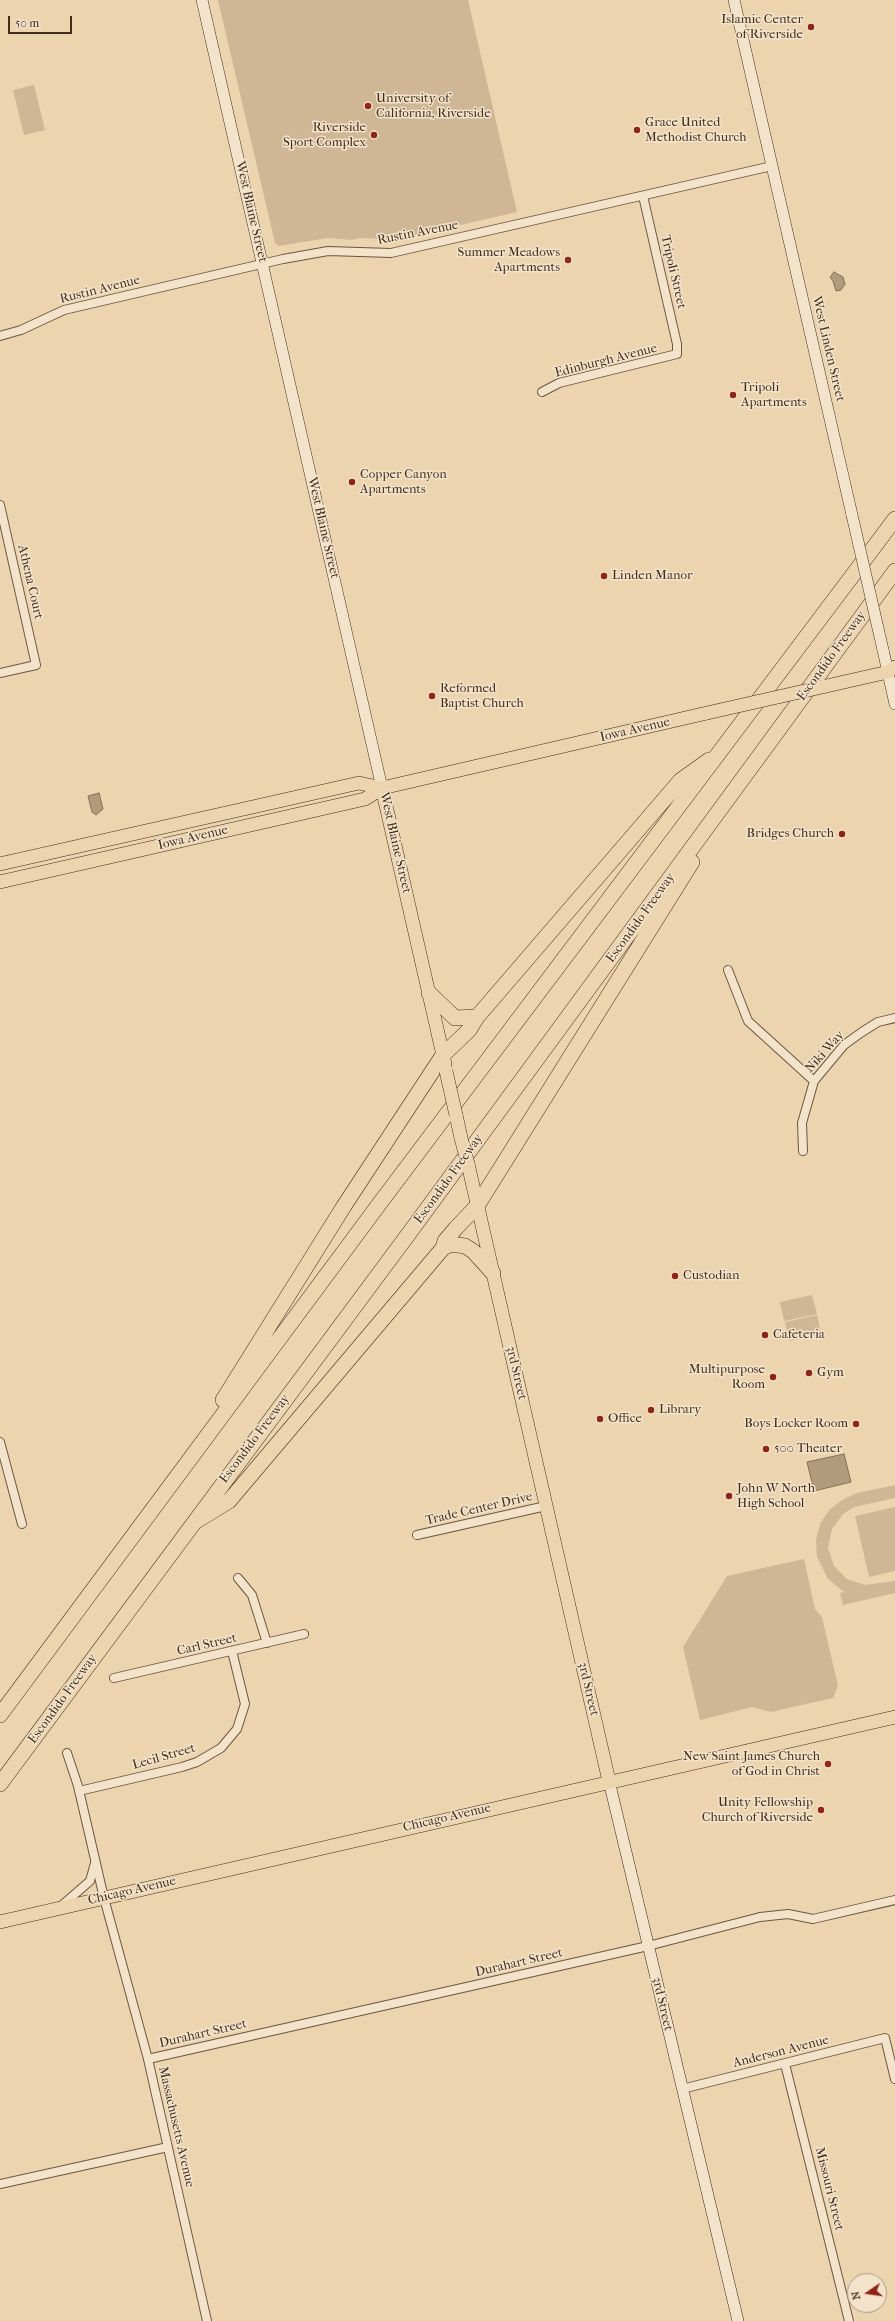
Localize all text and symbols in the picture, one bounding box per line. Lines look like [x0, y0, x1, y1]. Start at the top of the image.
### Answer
scale bar [10, 8, 74, 34]
place label: Islamic Center of Riverside [721, 12, 803, 43]
text: 50 m [15, 16, 39, 30]
marker: Islamic Center of Riverside [806, 22, 816, 32]
place label: University of California, Riverside [376, 91, 491, 122]
marker: University of California, Riverside [363, 101, 373, 111]
place label: Grace United Methodist Church [645, 115, 746, 146]
place label: Riverside Sport Complex [283, 120, 366, 151]
marker: Grace United Methodist Church [632, 125, 642, 135]
marker: Riverside Sport Complex [369, 130, 379, 140]
street label: West Blaine Street [232, 160, 270, 264]
street label: Rustin Avenue [376, 218, 460, 248]
street label: Tripoli Street [657, 234, 689, 310]
place label: Summer Meadows Apartments [458, 245, 560, 276]
marker: Summer Meadows Apartments [563, 255, 573, 265]
street label: Rustin Avenue [58, 272, 142, 308]
street label: West Linden Street [808, 295, 848, 403]
street label: Edinburgh Avenue [553, 341, 659, 381]
place label: Tripoli Apartments [741, 380, 807, 411]
marker: Tripoli Apartments [728, 390, 738, 400]
place label: Copper Canyon Apartments [360, 467, 447, 498]
street label: West Blaine Street [304, 476, 342, 580]
marker: Copper Canyon Apartments [347, 477, 357, 487]
street label: Athena Court [14, 543, 46, 621]
place label: Linden Manor [612, 568, 692, 584]
marker: Linden Manor [599, 571, 609, 581]
street label: Escondido Freeway [794, 608, 870, 704]
place label: Reformed Baptist Church [440, 681, 524, 712]
marker: Reformed Baptist Church [427, 691, 437, 701]
street label: Iowa Avenue [598, 714, 672, 746]
street label: West Blaine Street [376, 791, 414, 895]
street label: Iowa Avenue [156, 822, 230, 854]
place label: Bridges Church [747, 826, 834, 842]
marker: Bridges Church [837, 829, 847, 839]
street label: Escondido Freeway [603, 870, 679, 966]
street label: Niki Way [802, 1028, 848, 1076]
street label: Escondido Freeway [411, 1131, 487, 1227]
place label: Custodian [683, 1268, 740, 1284]
marker: Custodian [670, 1271, 680, 1281]
place label: Cafeteria [773, 1327, 825, 1343]
marker: Cafeteria [760, 1330, 770, 1340]
street label: 3rd Street [502, 1345, 530, 1401]
place label: Multipurpose Room [689, 1362, 765, 1393]
place label: Gym [817, 1365, 844, 1381]
marker: Gym [804, 1368, 814, 1378]
marker: Multipurpose Room [768, 1372, 778, 1382]
street label: Escondido Freeway [217, 1392, 293, 1486]
place label: Library [659, 1402, 701, 1418]
marker: Library [646, 1405, 656, 1415]
place label: Office [608, 1411, 642, 1427]
marker: Office [595, 1414, 605, 1424]
place label: Boys Locker Room [744, 1416, 848, 1432]
marker: Boys Locker Room [851, 1419, 861, 1429]
place label: 500 Theater [774, 1441, 842, 1457]
marker: 500 Theater [761, 1444, 771, 1454]
place label: John W North High School [737, 1481, 815, 1512]
street label: Trade Center Drive [424, 1489, 534, 1529]
marker: John W North High School [724, 1491, 734, 1501]
street label: Carl Street [176, 1631, 238, 1659]
street label: Escondido Freeway [25, 1651, 101, 1747]
street label: 3rd Street [574, 1661, 602, 1717]
street label: Lecil Street [131, 1741, 197, 1773]
place label: New Saint James Church of God in Christ [683, 1749, 820, 1780]
marker: New Saint James Church of God in Christ [823, 1759, 833, 1769]
place label: Unity Fellowship Church of Riverside [702, 1795, 813, 1826]
street label: Chicago Avenue [401, 1800, 493, 1836]
marker: Unity Fellowship Church of Riverside [816, 1805, 826, 1815]
street label: Chicago Avenue [86, 1873, 178, 1909]
street label: Durahart Street [474, 1945, 564, 1981]
street label: 3rd Street [648, 1976, 676, 2032]
street label: Durahart Street [158, 2016, 248, 2052]
street label: Anderson Avenue [731, 2033, 831, 2071]
street label: Massachusetts Avenue [154, 2065, 198, 2189]
street label: Missouri Street [811, 2146, 847, 2232]
north arrow [847, 2273, 887, 2313]
text: N [849, 2290, 863, 2301]

